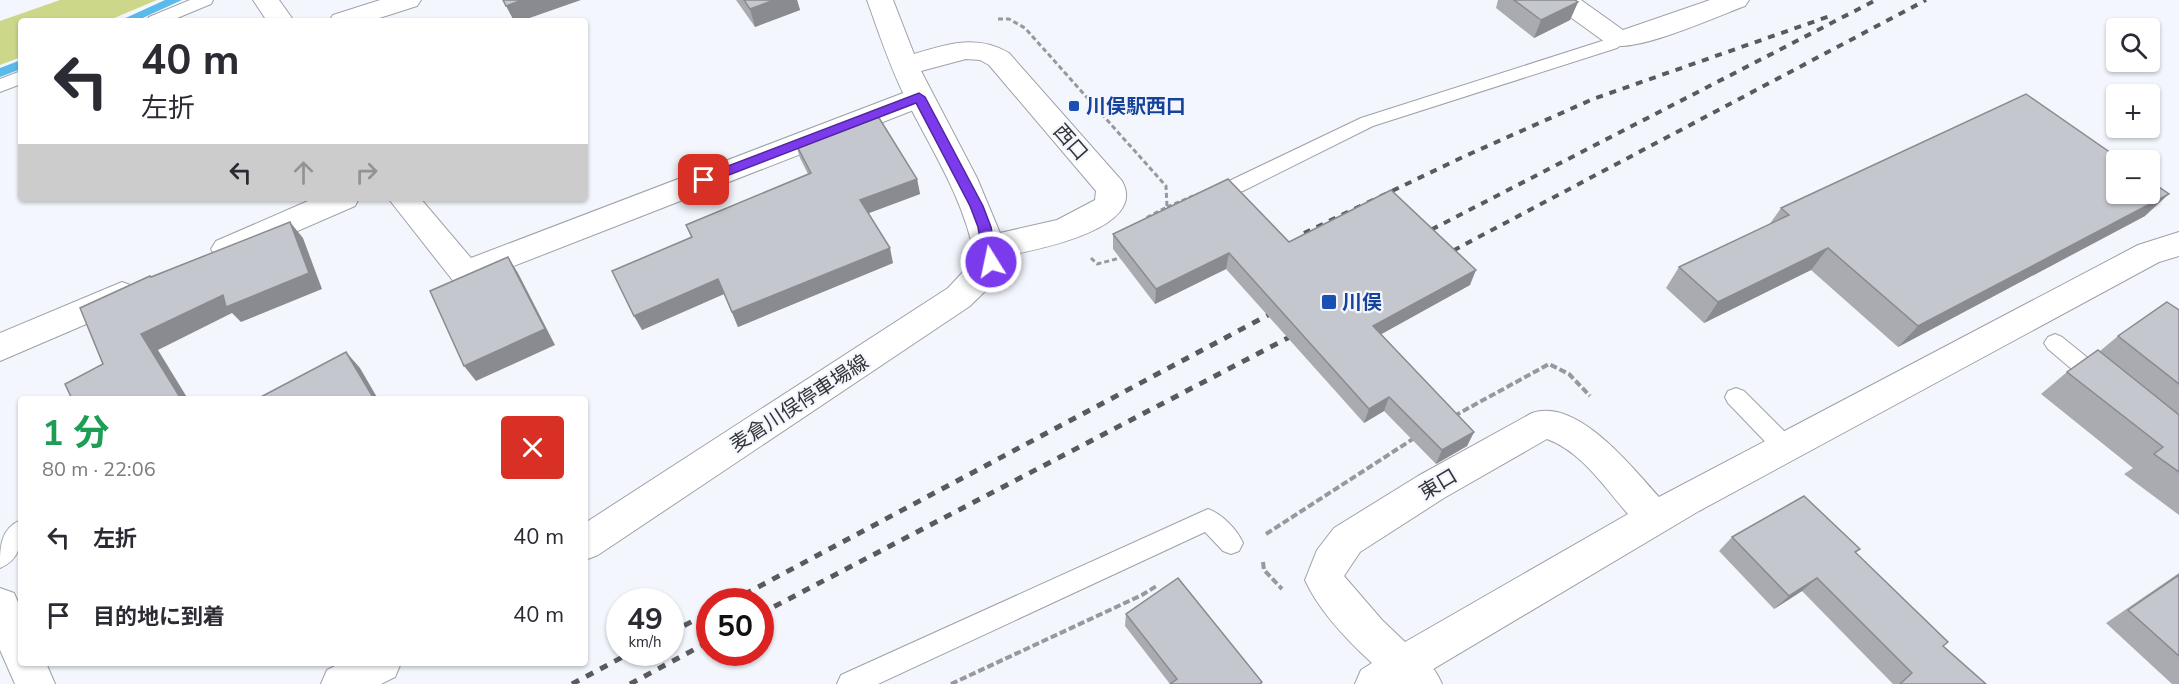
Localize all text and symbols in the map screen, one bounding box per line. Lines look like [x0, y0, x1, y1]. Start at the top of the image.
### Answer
map controls [2106, 18, 2160, 204]
button: search [2106, 18, 2160, 72]
text: 40 m [141, 32, 240, 89]
icon: left [42, 42, 120, 120]
button: + [2106, 84, 2160, 138]
text: 左折 [141, 90, 195, 127]
place label: 川俣駅西口 [1086, 93, 1186, 120]
marker: 川俣駅西口 [1067, 99, 1081, 113]
street label: 西口 [1047, 118, 1094, 166]
button: − [2106, 150, 2160, 204]
pin [678, 154, 729, 205]
icon: left [224, 156, 257, 189]
icon: ahead [287, 156, 320, 189]
icon: right [350, 156, 383, 189]
icon: arrive [687, 163, 720, 196]
position arrow [959, 230, 1023, 294]
place label: 川俣 [1342, 289, 1382, 316]
marker: 川俣 [1320, 293, 1338, 311]
street label: 麦倉川俣停車場線 [725, 349, 874, 458]
text: 1 分 [42, 409, 109, 458]
button: close [501, 416, 564, 479]
text: 80 m · 22:06 [42, 456, 156, 483]
street label: 東口 [1414, 463, 1462, 506]
icon: left [42, 521, 75, 554]
text: 40 m [513, 522, 564, 552]
text: 左折 [93, 524, 137, 554]
speed limit sign: 50 [696, 588, 774, 666]
icon: arrive [42, 599, 75, 632]
text: 49 [627, 599, 663, 640]
text: 40 m [513, 600, 564, 630]
text: 目的地に到着 [93, 602, 225, 632]
text: km/h [628, 632, 662, 652]

